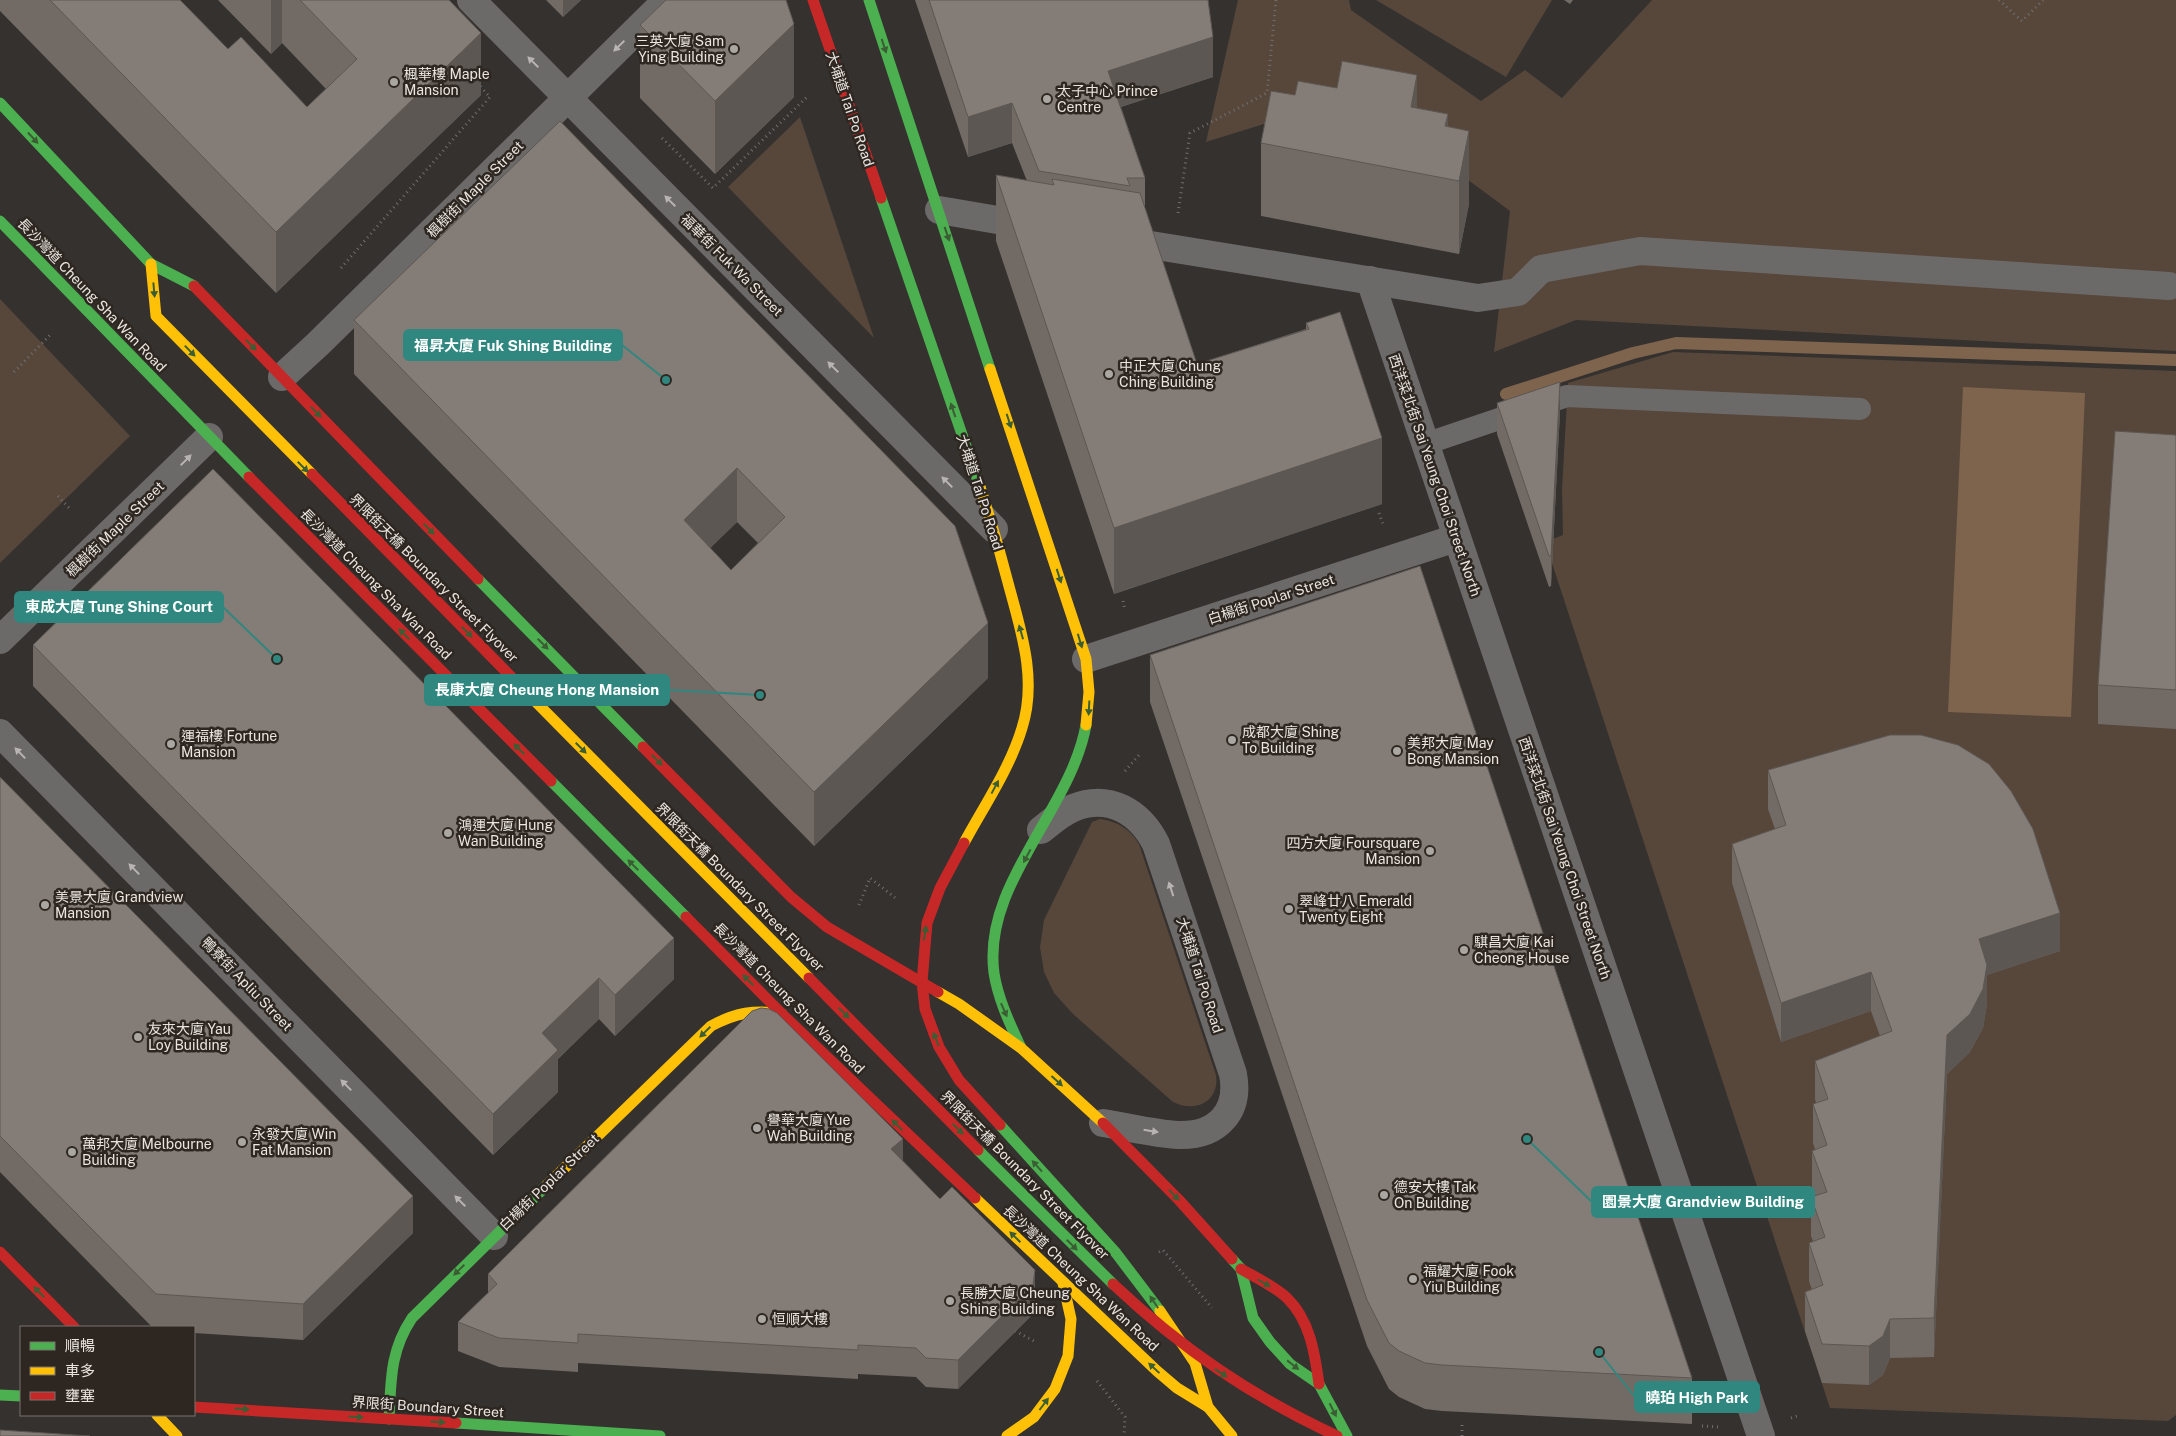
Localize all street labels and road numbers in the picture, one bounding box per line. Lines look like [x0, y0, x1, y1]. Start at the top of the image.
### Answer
street label: 大埔道 Tai Po Road [823, 49, 877, 169]
street label: 楓樹街 Maple Street [423, 137, 527, 241]
street label: 福華街 Fuk Wa Street [678, 211, 786, 319]
street label: 長沙灣道 Cheung Sha Wan Road [14, 215, 170, 375]
street label: 西洋菜北街 Sai Yeung Choi Street North [1386, 352, 1484, 598]
street label: 大埔道 Tai Po Road [954, 432, 1006, 552]
street label: 楓樹街 Maple Street [63, 478, 167, 580]
street label: 界限街天橋 Boundary Street Flyover [346, 490, 522, 666]
street label: 長沙灣道 Cheung Sha Wan Road [297, 505, 455, 663]
street label: 白楊街 Poplar Street [1206, 571, 1336, 627]
street label: 西洋菜北街 Sai Yeung Choi Street North [1516, 735, 1614, 981]
street label: 界限街天橋 Boundary Street Flyover [652, 799, 828, 975]
street label: 大埔道 Tai Po Road [1174, 915, 1226, 1035]
street label: 長沙灣道 Cheung Sha Wan Road [710, 919, 868, 1077]
street label: 鴨寮街 Apliu Street [198, 934, 296, 1034]
street label: 界限街天橋 Boundary Street Flyover [937, 1087, 1113, 1263]
street label: 白楊街 Poplar Street [496, 1130, 602, 1234]
street label: 長沙灣道 Cheung Sha Wan Road [1000, 1202, 1162, 1354]
street label: 界限街 Boundary Street [351, 1394, 505, 1420]

